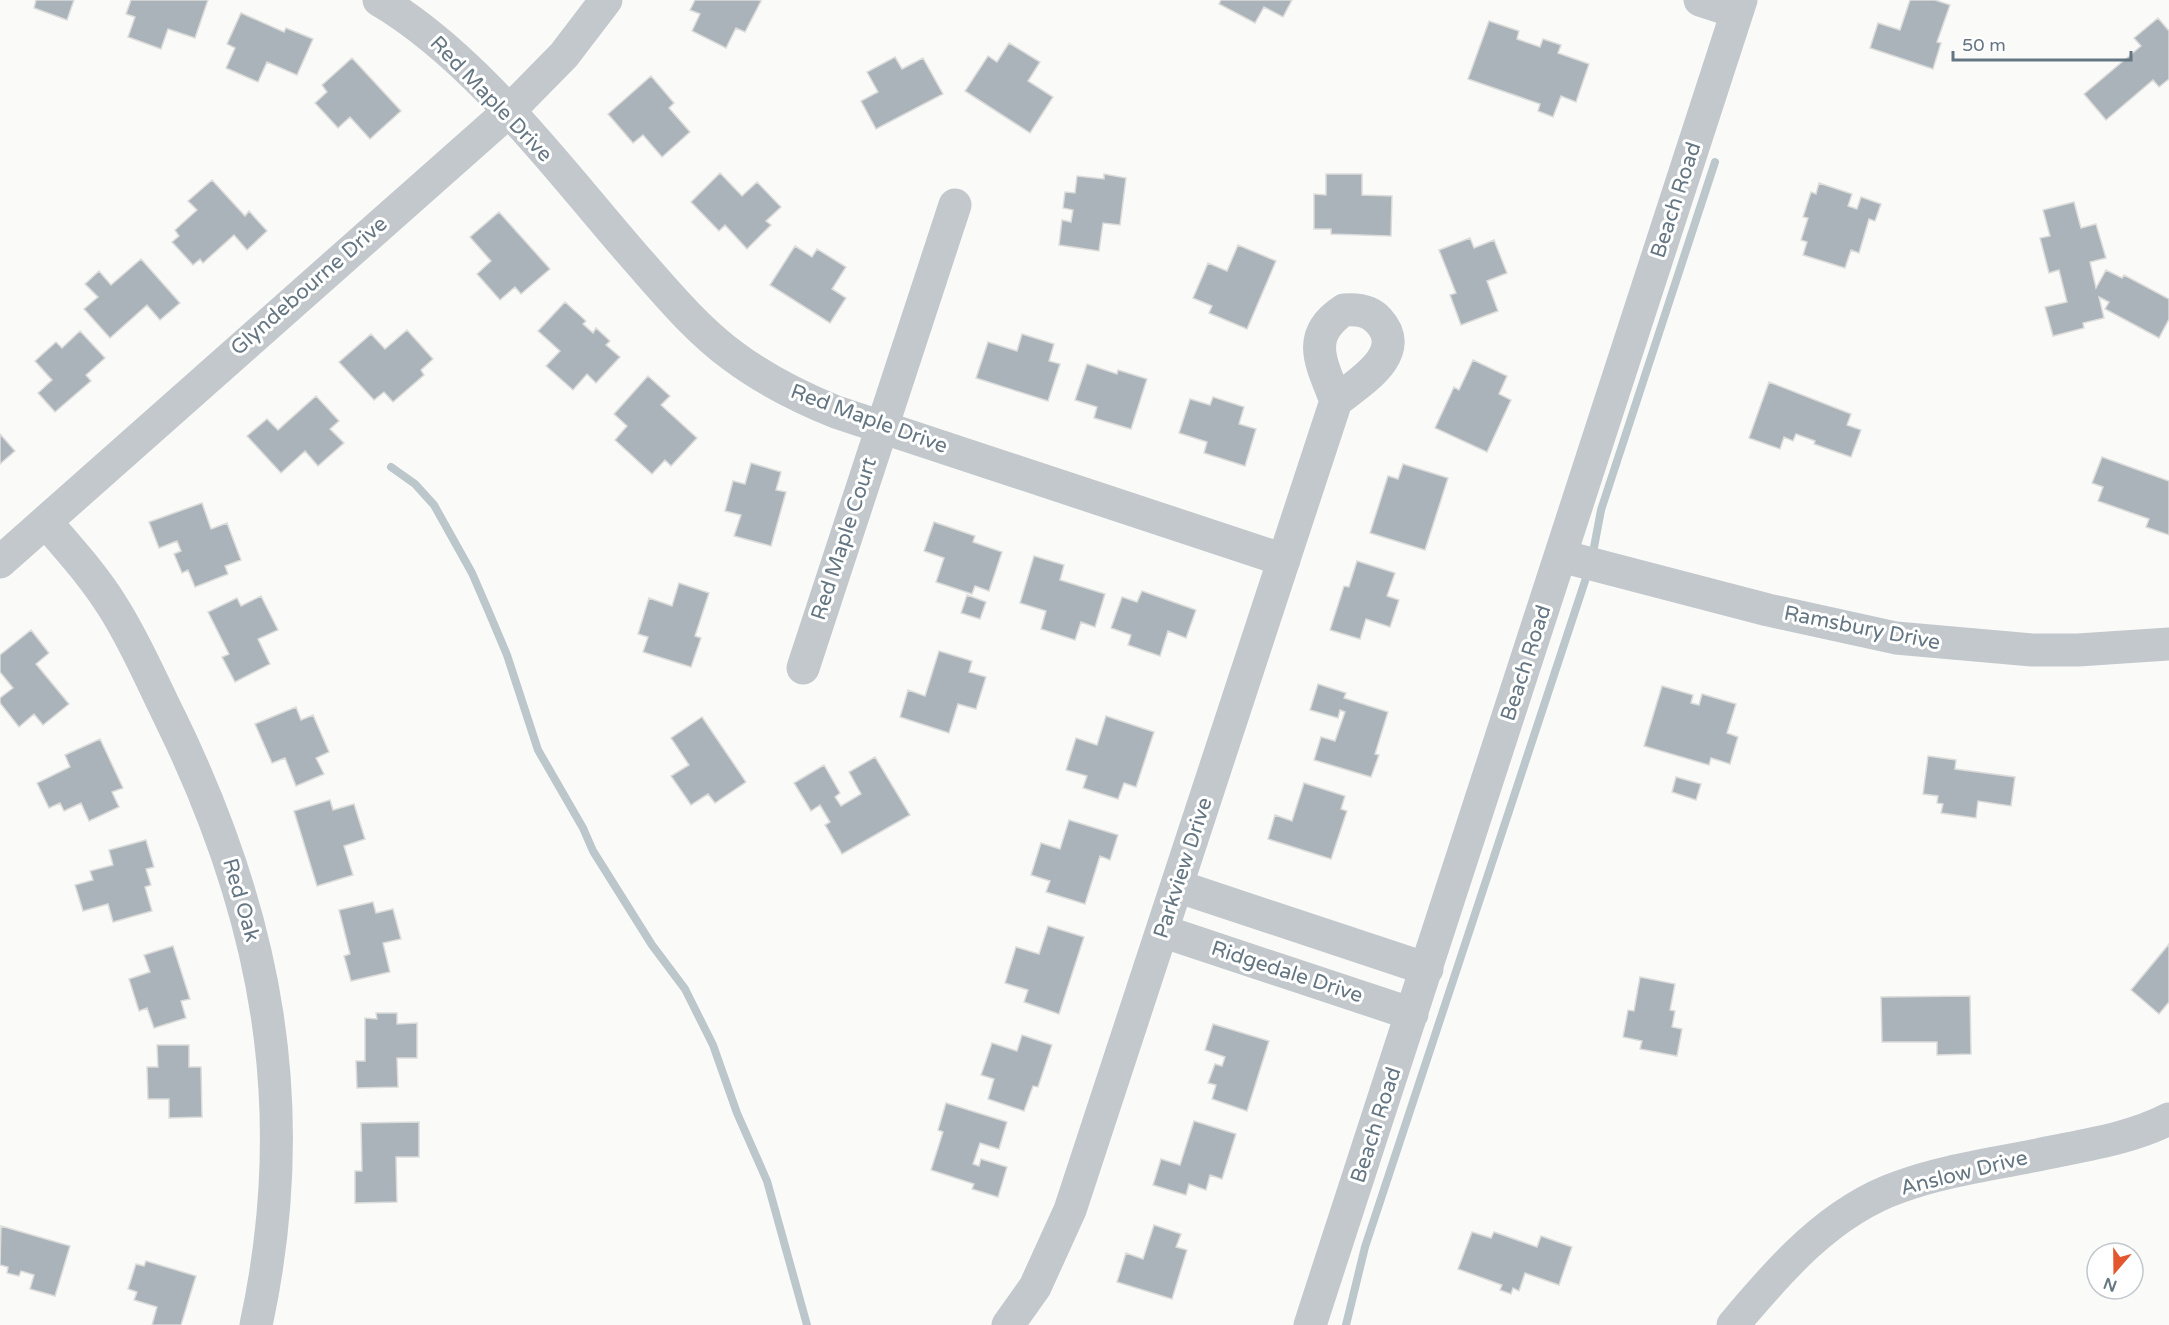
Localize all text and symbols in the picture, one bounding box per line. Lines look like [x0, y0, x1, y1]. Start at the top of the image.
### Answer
scale bar [1953, 24, 2132, 62]
street label: Red Maple Drive [425, 31, 557, 167]
text: 50 m [1962, 34, 2006, 56]
street label: Beach Road [1646, 139, 1706, 261]
street label: Glyndebourne Drive [226, 211, 392, 361]
street label: Red Maple Drive [787, 379, 951, 459]
street label: Red Maple Court [806, 455, 882, 623]
street label: Ramsbury Drive [1782, 601, 1942, 655]
street label: Beach Road [1496, 602, 1556, 724]
street label: Parkview Drive [1148, 794, 1218, 942]
street label: Red Oak [217, 855, 265, 945]
street label: Ridgedale Drive [1208, 936, 1366, 1008]
street label: Beach Road [1346, 1064, 1406, 1186]
street label: Anslow Drive [1898, 1145, 2030, 1201]
north arrow [2085, 1241, 2145, 1301]
text: N [2101, 1273, 2120, 1296]

